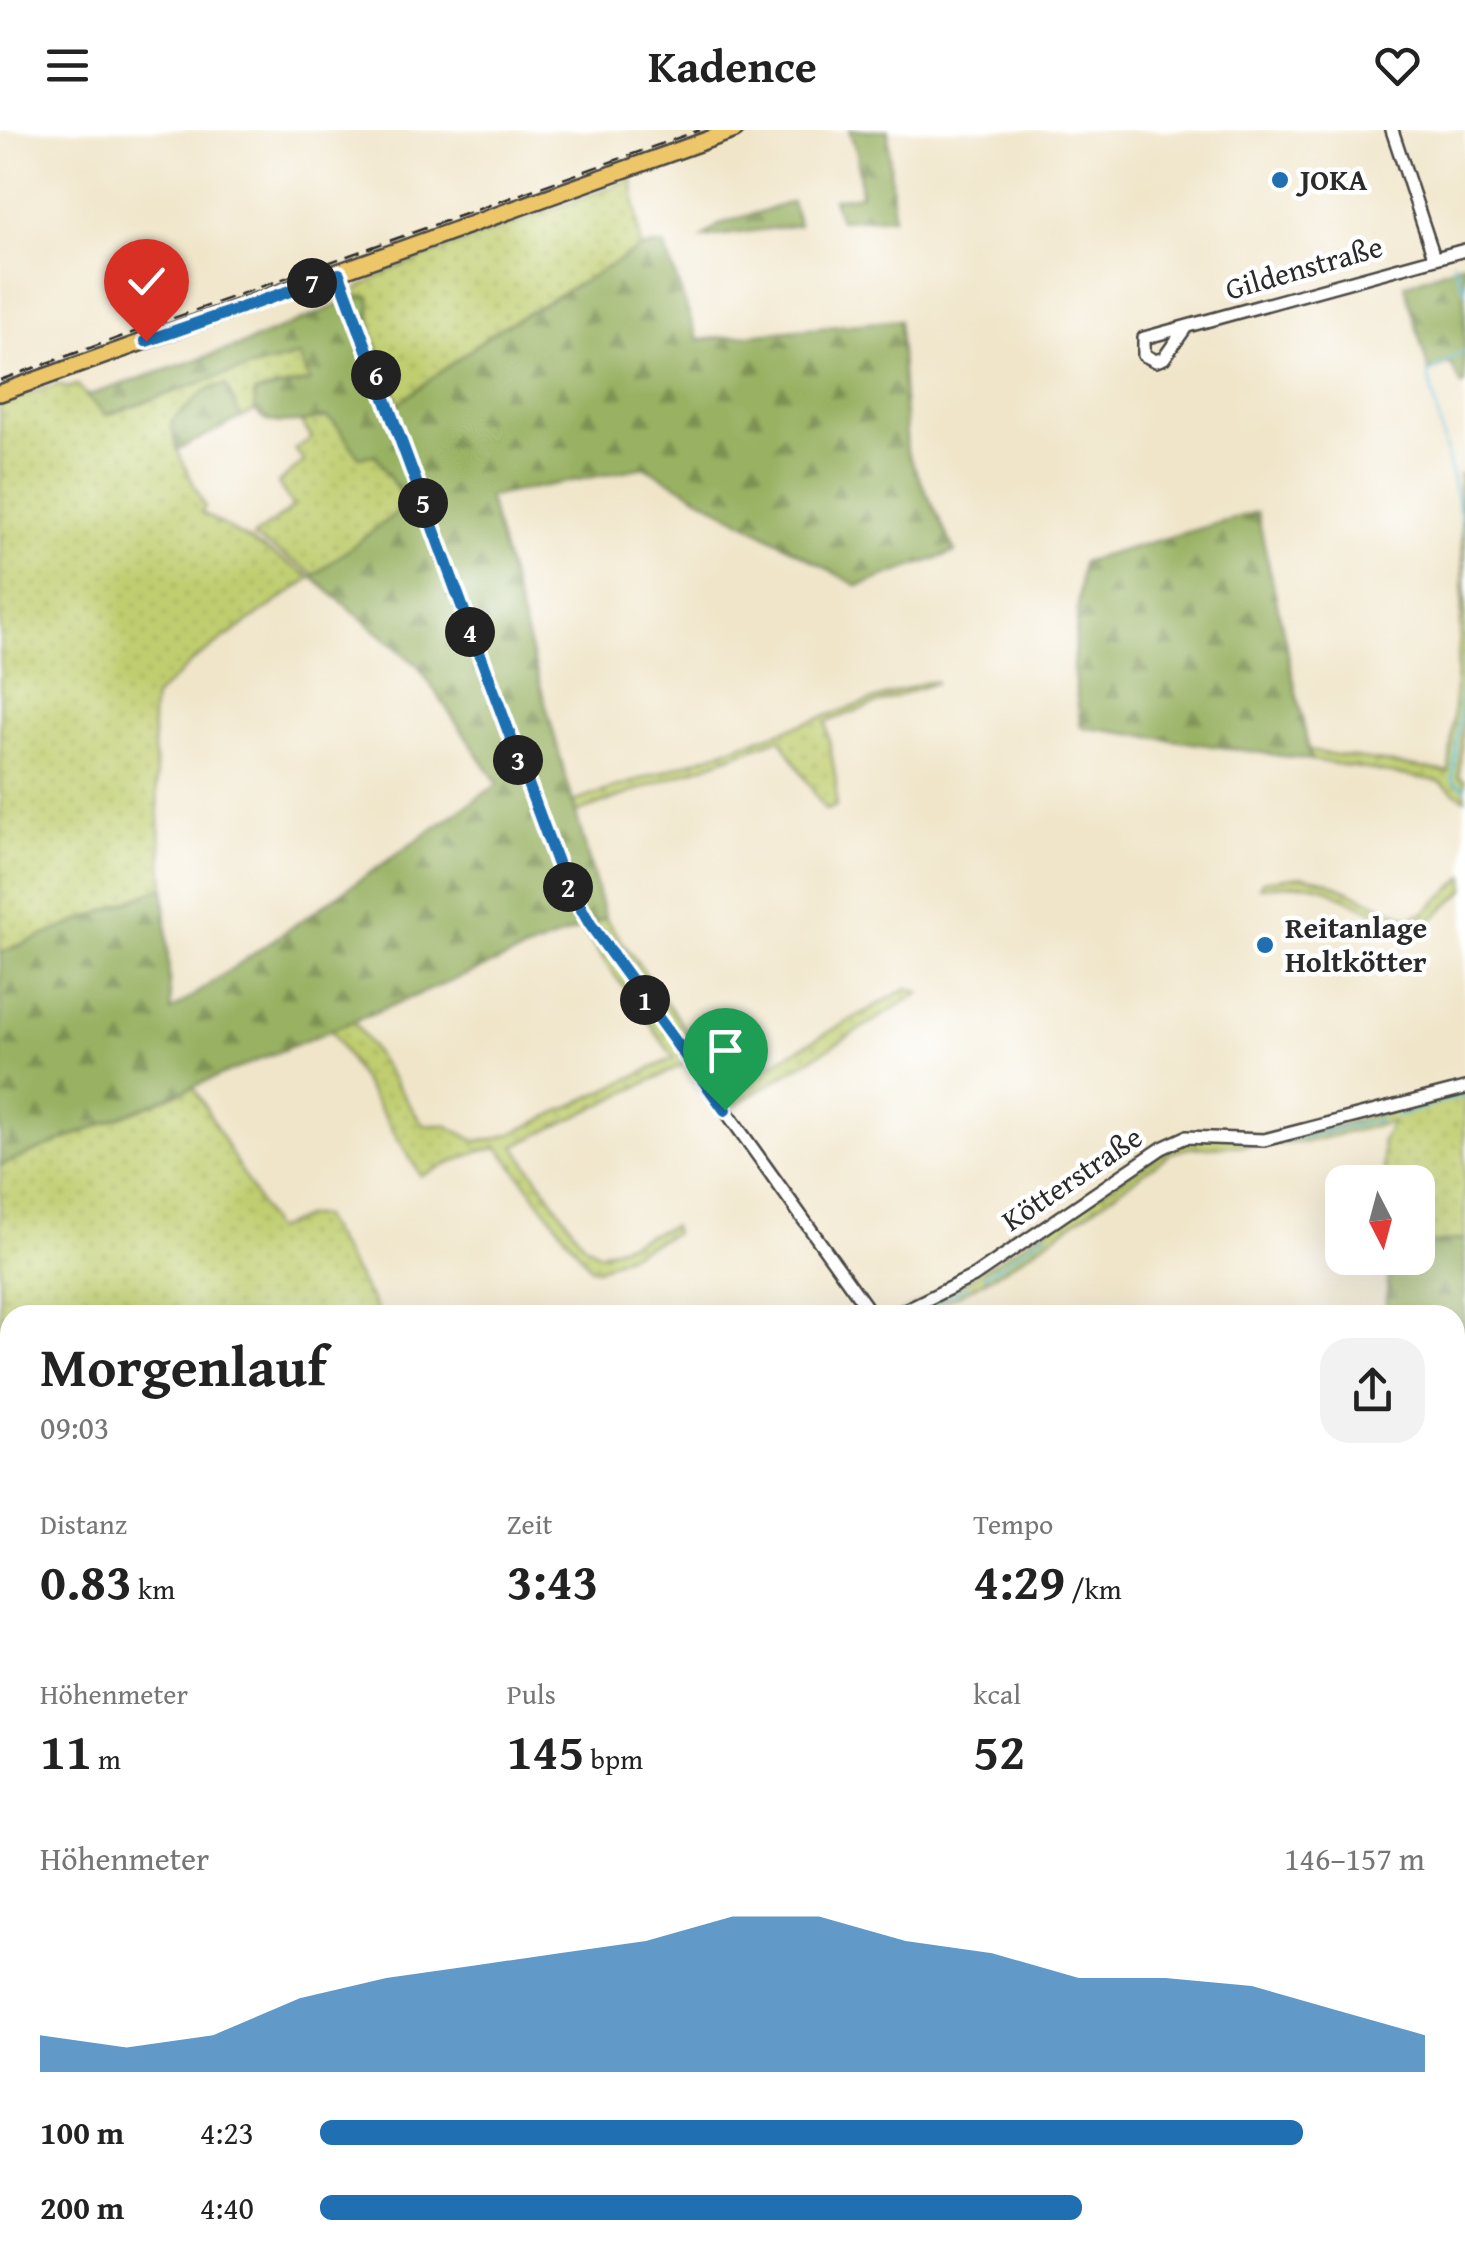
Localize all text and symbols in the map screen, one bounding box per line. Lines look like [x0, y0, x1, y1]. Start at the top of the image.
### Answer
text: Kadence [648, 33, 817, 98]
icon: menu [40, 38, 95, 93]
icon: heart [1370, 38, 1425, 93]
place label: JOKA [1295, 157, 1367, 201]
marker: JOKA [1269, 169, 1291, 191]
street label: Gildenstraße [1220, 224, 1388, 310]
pin [104, 239, 189, 342]
icon: check [119, 254, 174, 309]
pin: 7 [287, 258, 337, 308]
text: 7 [305, 262, 319, 303]
pin: 6 [351, 350, 401, 400]
text: 6 [369, 354, 383, 395]
pin: 5 [398, 478, 448, 528]
text: 5 [416, 482, 430, 523]
pin: 4 [445, 607, 495, 657]
text: 4 [463, 611, 477, 652]
pin: 3 [493, 735, 543, 785]
text: 3 [511, 739, 525, 780]
pin: 2 [543, 862, 593, 912]
text: 2 [561, 866, 575, 907]
place label: Reitanlage Holtkötter [1285, 905, 1427, 983]
marker: Reitanlage Holtkötter [1254, 934, 1276, 956]
pin: 1 [620, 975, 670, 1025]
text: 1 [638, 979, 652, 1020]
pin [683, 1008, 768, 1111]
icon: arrive [698, 1023, 753, 1078]
street label: Kötterstraße [992, 1115, 1151, 1241]
north arrow [1325, 1165, 1435, 1275]
map controls [1325, 1165, 1435, 1275]
text: Morgenlauf [40, 1326, 326, 1406]
button: share [1320, 1338, 1425, 1443]
text: 09:03 [40, 1404, 109, 1451]
text: Distanz [40, 1503, 127, 1544]
text: Zeit [507, 1503, 552, 1544]
text: Tempo [973, 1503, 1053, 1544]
text: 0.83 [40, 1544, 132, 1617]
text: 3:43 [507, 1544, 599, 1617]
text: 4:29 [973, 1544, 1065, 1617]
text: km [132, 1568, 175, 1609]
text: /km [1065, 1568, 1122, 1609]
text: Höhenmeter [40, 1673, 188, 1714]
text: Puls [507, 1673, 556, 1714]
text: kcal [973, 1673, 1021, 1714]
text: 11 [40, 1714, 92, 1787]
text: 145 [507, 1714, 584, 1787]
text: 52 [973, 1714, 1025, 1787]
text: m [92, 1738, 121, 1779]
text: bpm [584, 1738, 643, 1779]
text: Höhenmeter [40, 1835, 209, 1882]
text: 146–157 m [1284, 1835, 1425, 1882]
text: 100 m [40, 2109, 124, 2156]
text: 4:23 [200, 2109, 254, 2156]
text: 200 m [40, 2184, 124, 2231]
text: 4:40 [200, 2184, 254, 2231]

